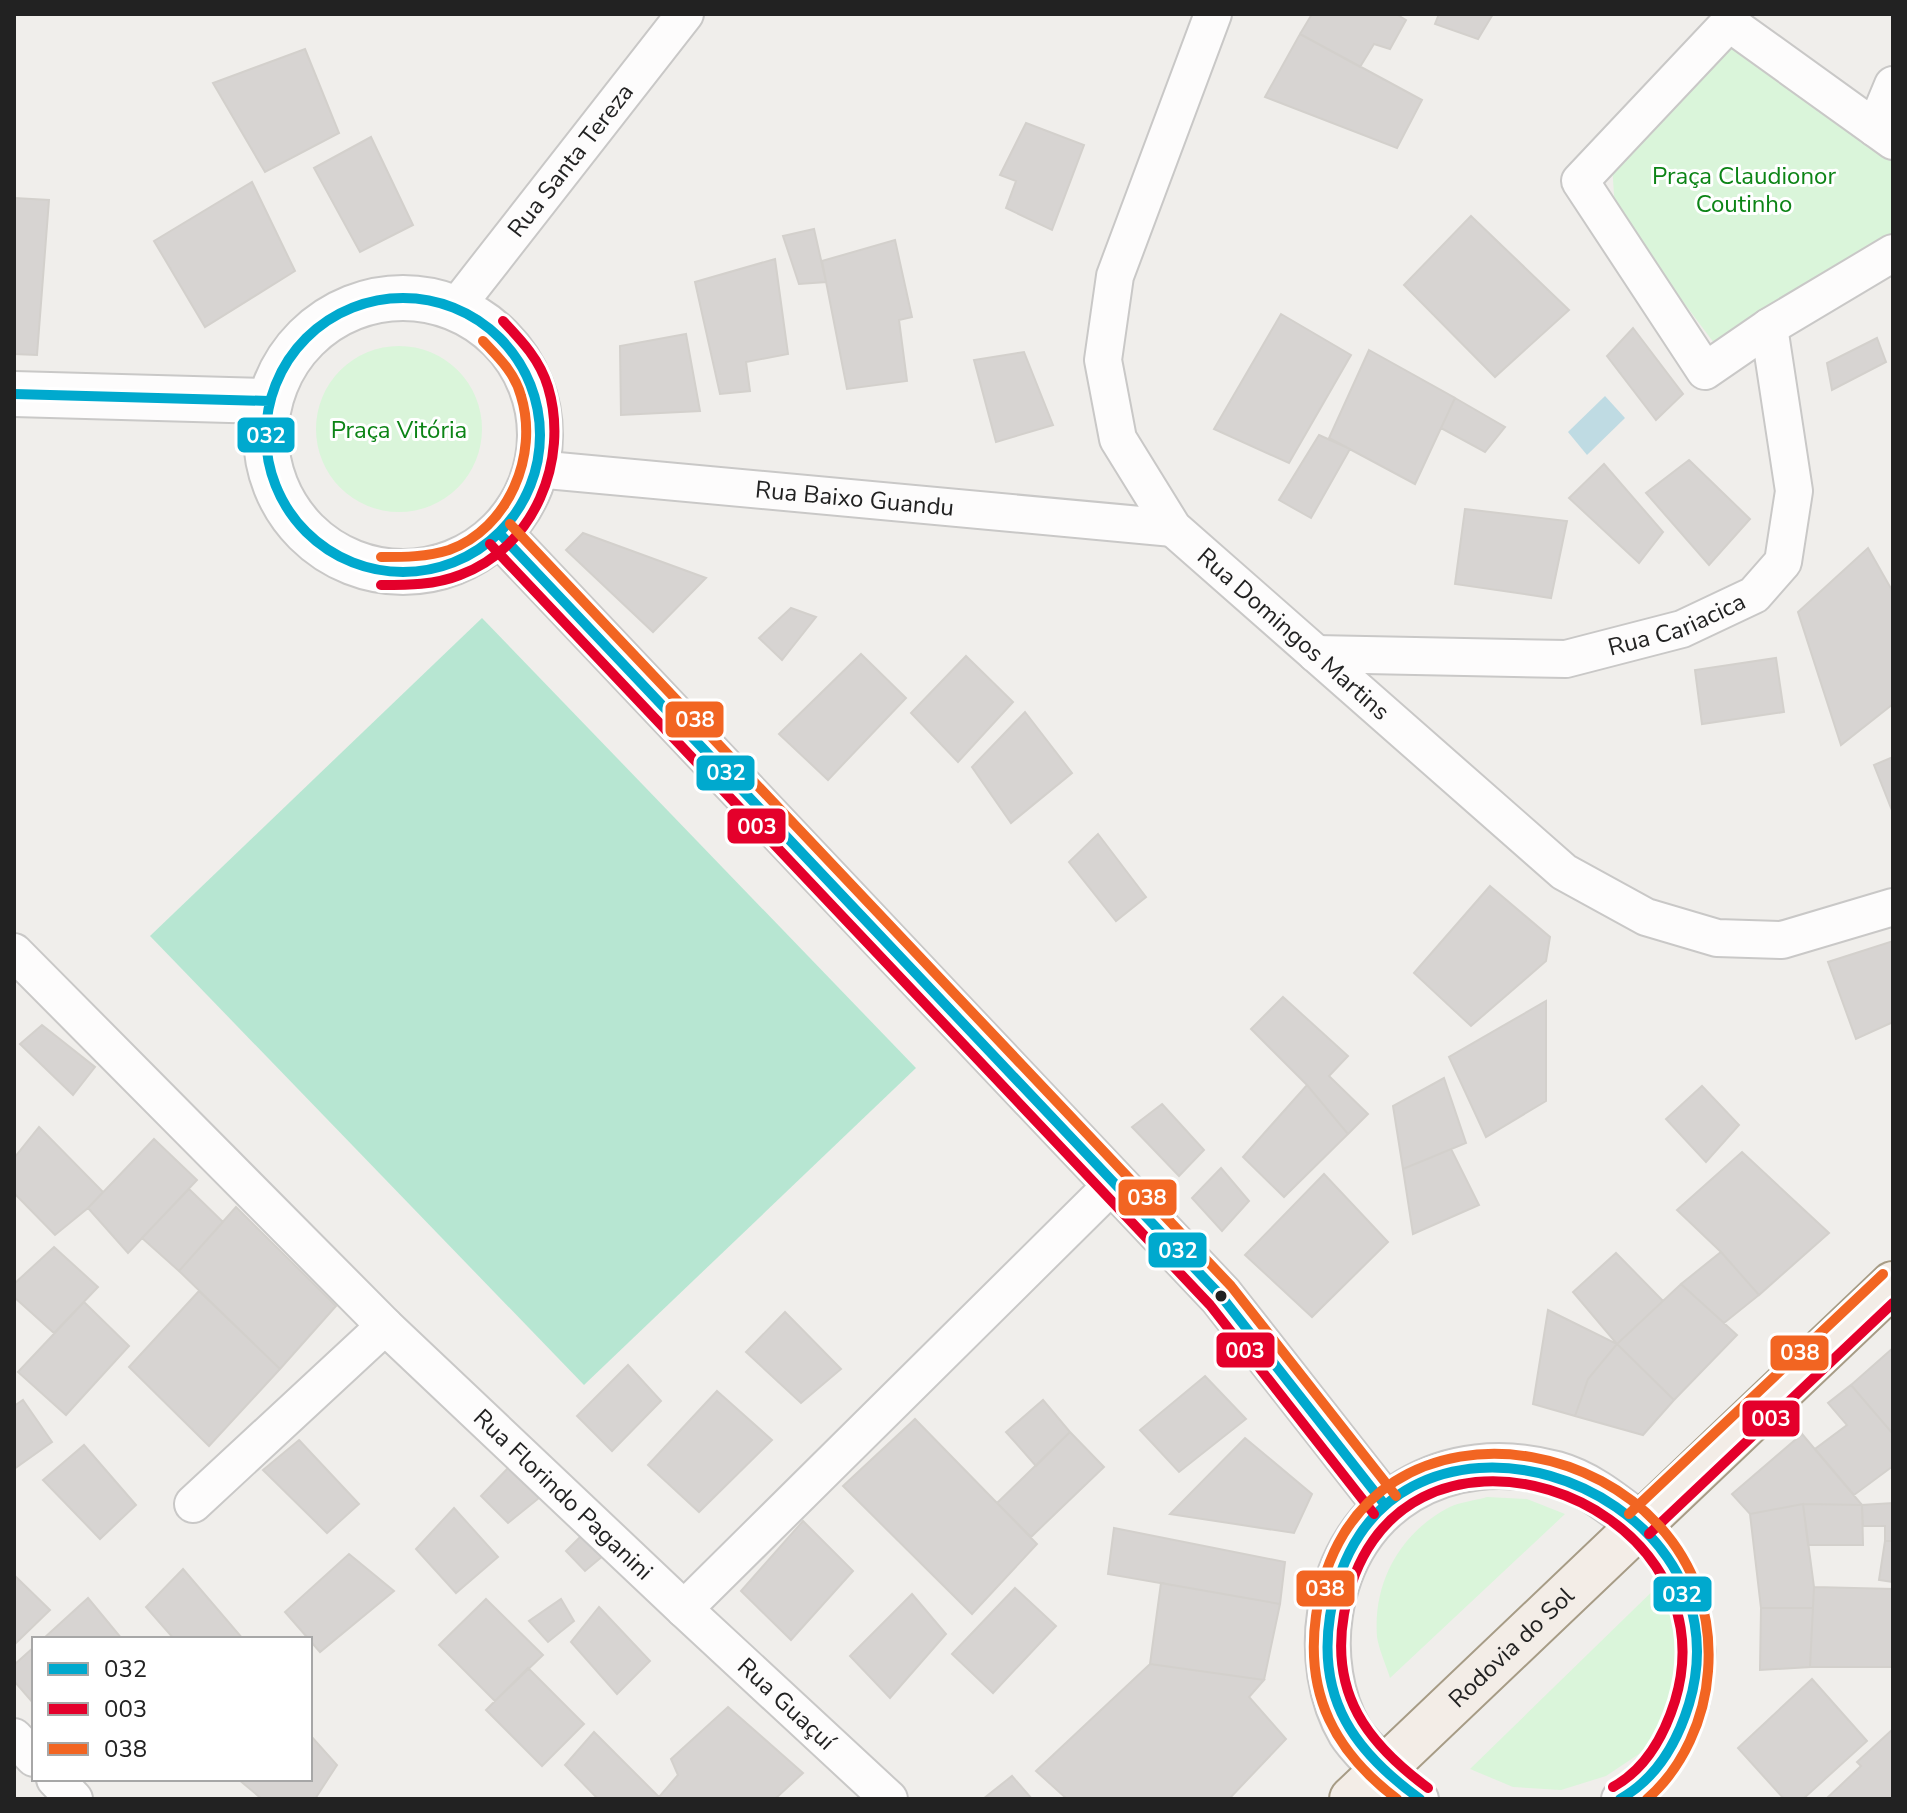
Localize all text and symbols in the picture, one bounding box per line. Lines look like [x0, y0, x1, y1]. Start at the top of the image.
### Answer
street label: Rua Santa Tereza [500, 77, 641, 244]
park label: Praça Claudionor Coutinho [1652, 160, 1836, 220]
park label: Praça Vitória [331, 414, 467, 446]
line badge: 032 [236, 416, 296, 454]
text: 032 [246, 421, 286, 451]
street label: Rua Baixo Guandu [754, 473, 955, 524]
street label: Rua Domingos Martins [1190, 541, 1396, 727]
street label: Rua Cariacica [1604, 585, 1751, 664]
line badge: 038 [664, 700, 725, 739]
text: 038 [675, 705, 715, 735]
line badge: 032 [695, 754, 756, 792]
text: 032 [706, 758, 746, 788]
line badge: 003 [726, 807, 787, 845]
text: 003 [737, 812, 777, 842]
line badge: 038 [1117, 1178, 1178, 1217]
text: 038 [1127, 1183, 1167, 1213]
line badge: 032 [1147, 1231, 1208, 1269]
text: 032 [1158, 1236, 1198, 1266]
unlabelled marker [1213, 1288, 1229, 1304]
line badge: 003 [1215, 1331, 1276, 1369]
line badge: 038 [1769, 1334, 1830, 1372]
text: 003 [1225, 1336, 1265, 1366]
text: 038 [1780, 1338, 1820, 1368]
line badge: 003 [1741, 1399, 1801, 1438]
street label: Rua Florindo Paganini [466, 1402, 660, 1587]
text: 003 [1751, 1404, 1791, 1434]
line badge: 038 [1295, 1569, 1356, 1608]
text: 038 [1305, 1574, 1345, 1604]
line badge: 032 [1652, 1575, 1713, 1613]
street label: Rodovia do Sol [1442, 1580, 1581, 1715]
text: 032 [1662, 1580, 1702, 1610]
legend [32, 1637, 312, 1781]
street label: Rua Guaçuí [731, 1651, 843, 1758]
text: 032 [104, 1653, 147, 1685]
text: 003 [104, 1693, 147, 1725]
text: 038 [104, 1733, 147, 1765]

